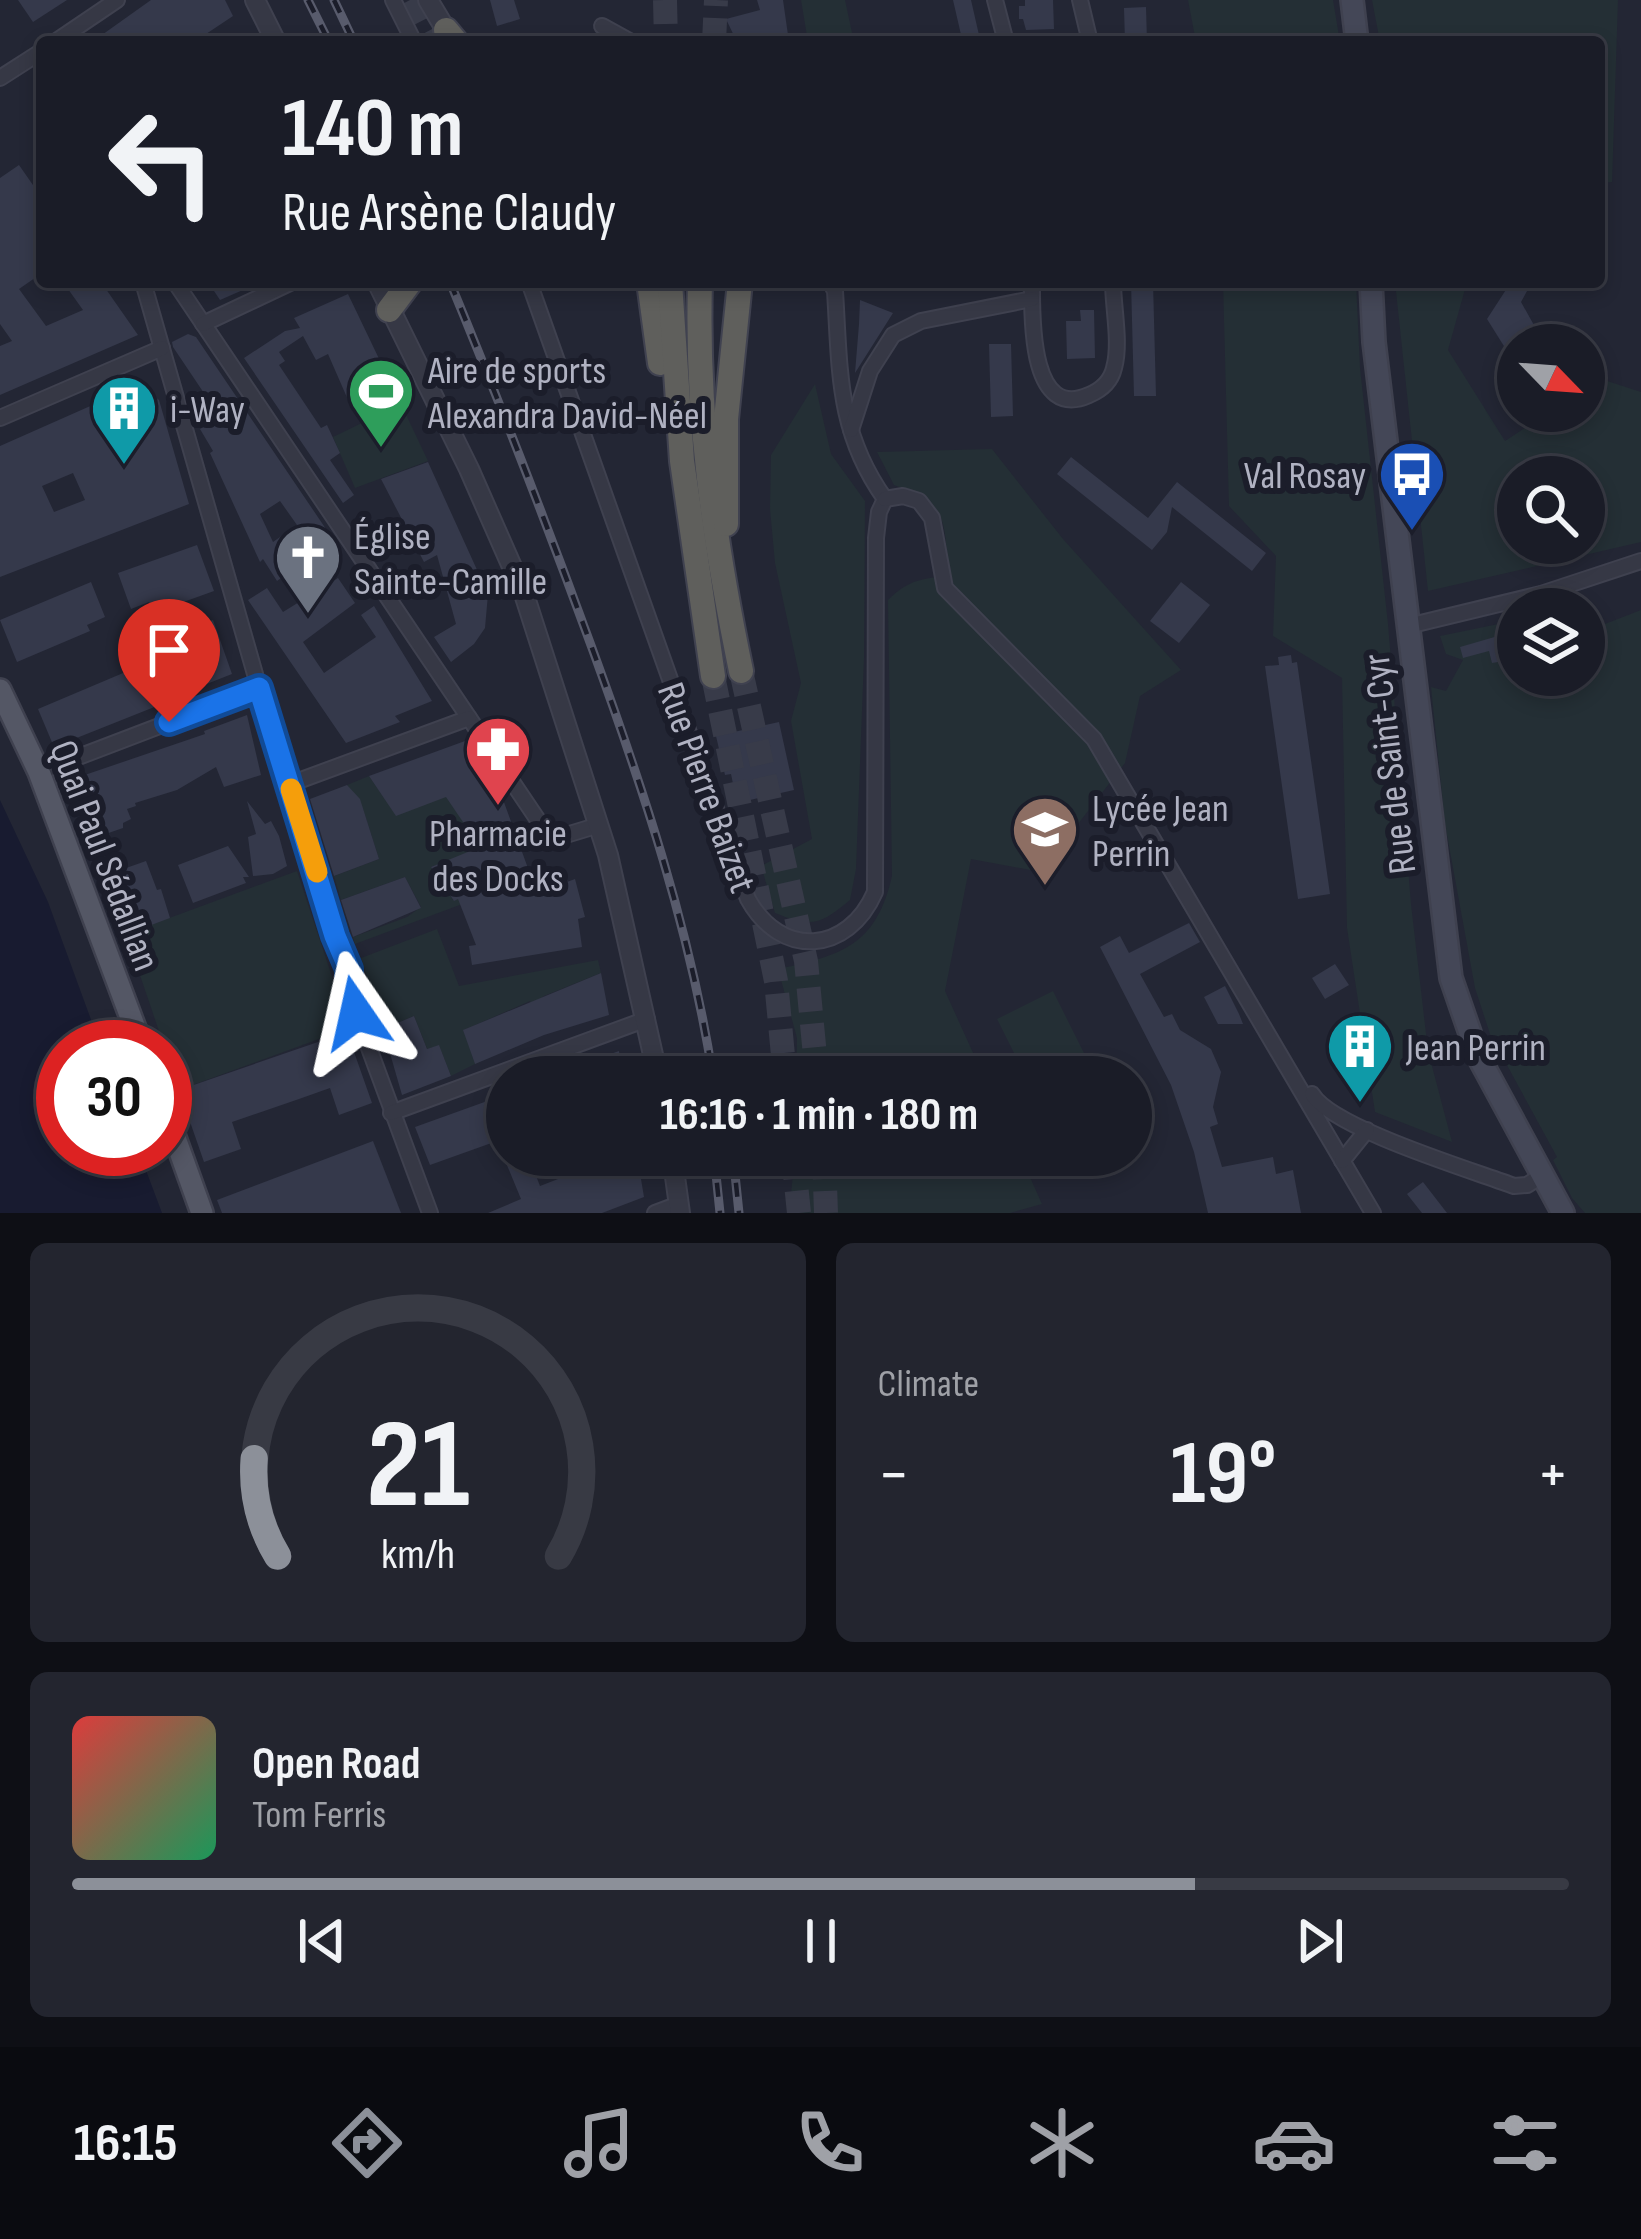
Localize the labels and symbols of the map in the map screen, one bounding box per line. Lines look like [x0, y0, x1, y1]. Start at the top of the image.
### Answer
north arrow [1497, 324, 1605, 432]
place label: Aire de sports Alexandra David-Néel [427, 348, 707, 440]
sports icon: Aire de sports Alexandra David-Néel [346, 356, 416, 450]
building icon: i-Way [89, 373, 159, 467]
place label: i-Way [170, 387, 245, 434]
bus stop icon: Val Rosay [1377, 439, 1447, 533]
place label: Val Rosay [1244, 453, 1366, 500]
place label: Église Sainte-Camille [354, 514, 547, 606]
church icon: Église Sainte-Camille [273, 522, 343, 616]
pin [118, 599, 220, 722]
street label: Rue de Saint-Cyr [1354, 651, 1427, 876]
street label: Rue Pierre Baizet [646, 677, 765, 899]
pharmacy icon: Pharmacie des Docks [463, 714, 533, 808]
street label: Quai Paul Sédallian [38, 734, 169, 978]
place label: Lycée Jean Perrin [1092, 786, 1229, 878]
school or university icon: Lycée Jean Perrin [1010, 794, 1080, 888]
place label: Pharmacie des Docks [429, 811, 567, 903]
position arrow [293, 950, 419, 1076]
building icon: Jean Perrin [1325, 1011, 1395, 1105]
speed limit sign: 30 [36, 1020, 192, 1176]
place label: Jean Perrin [1405, 1025, 1546, 1072]

